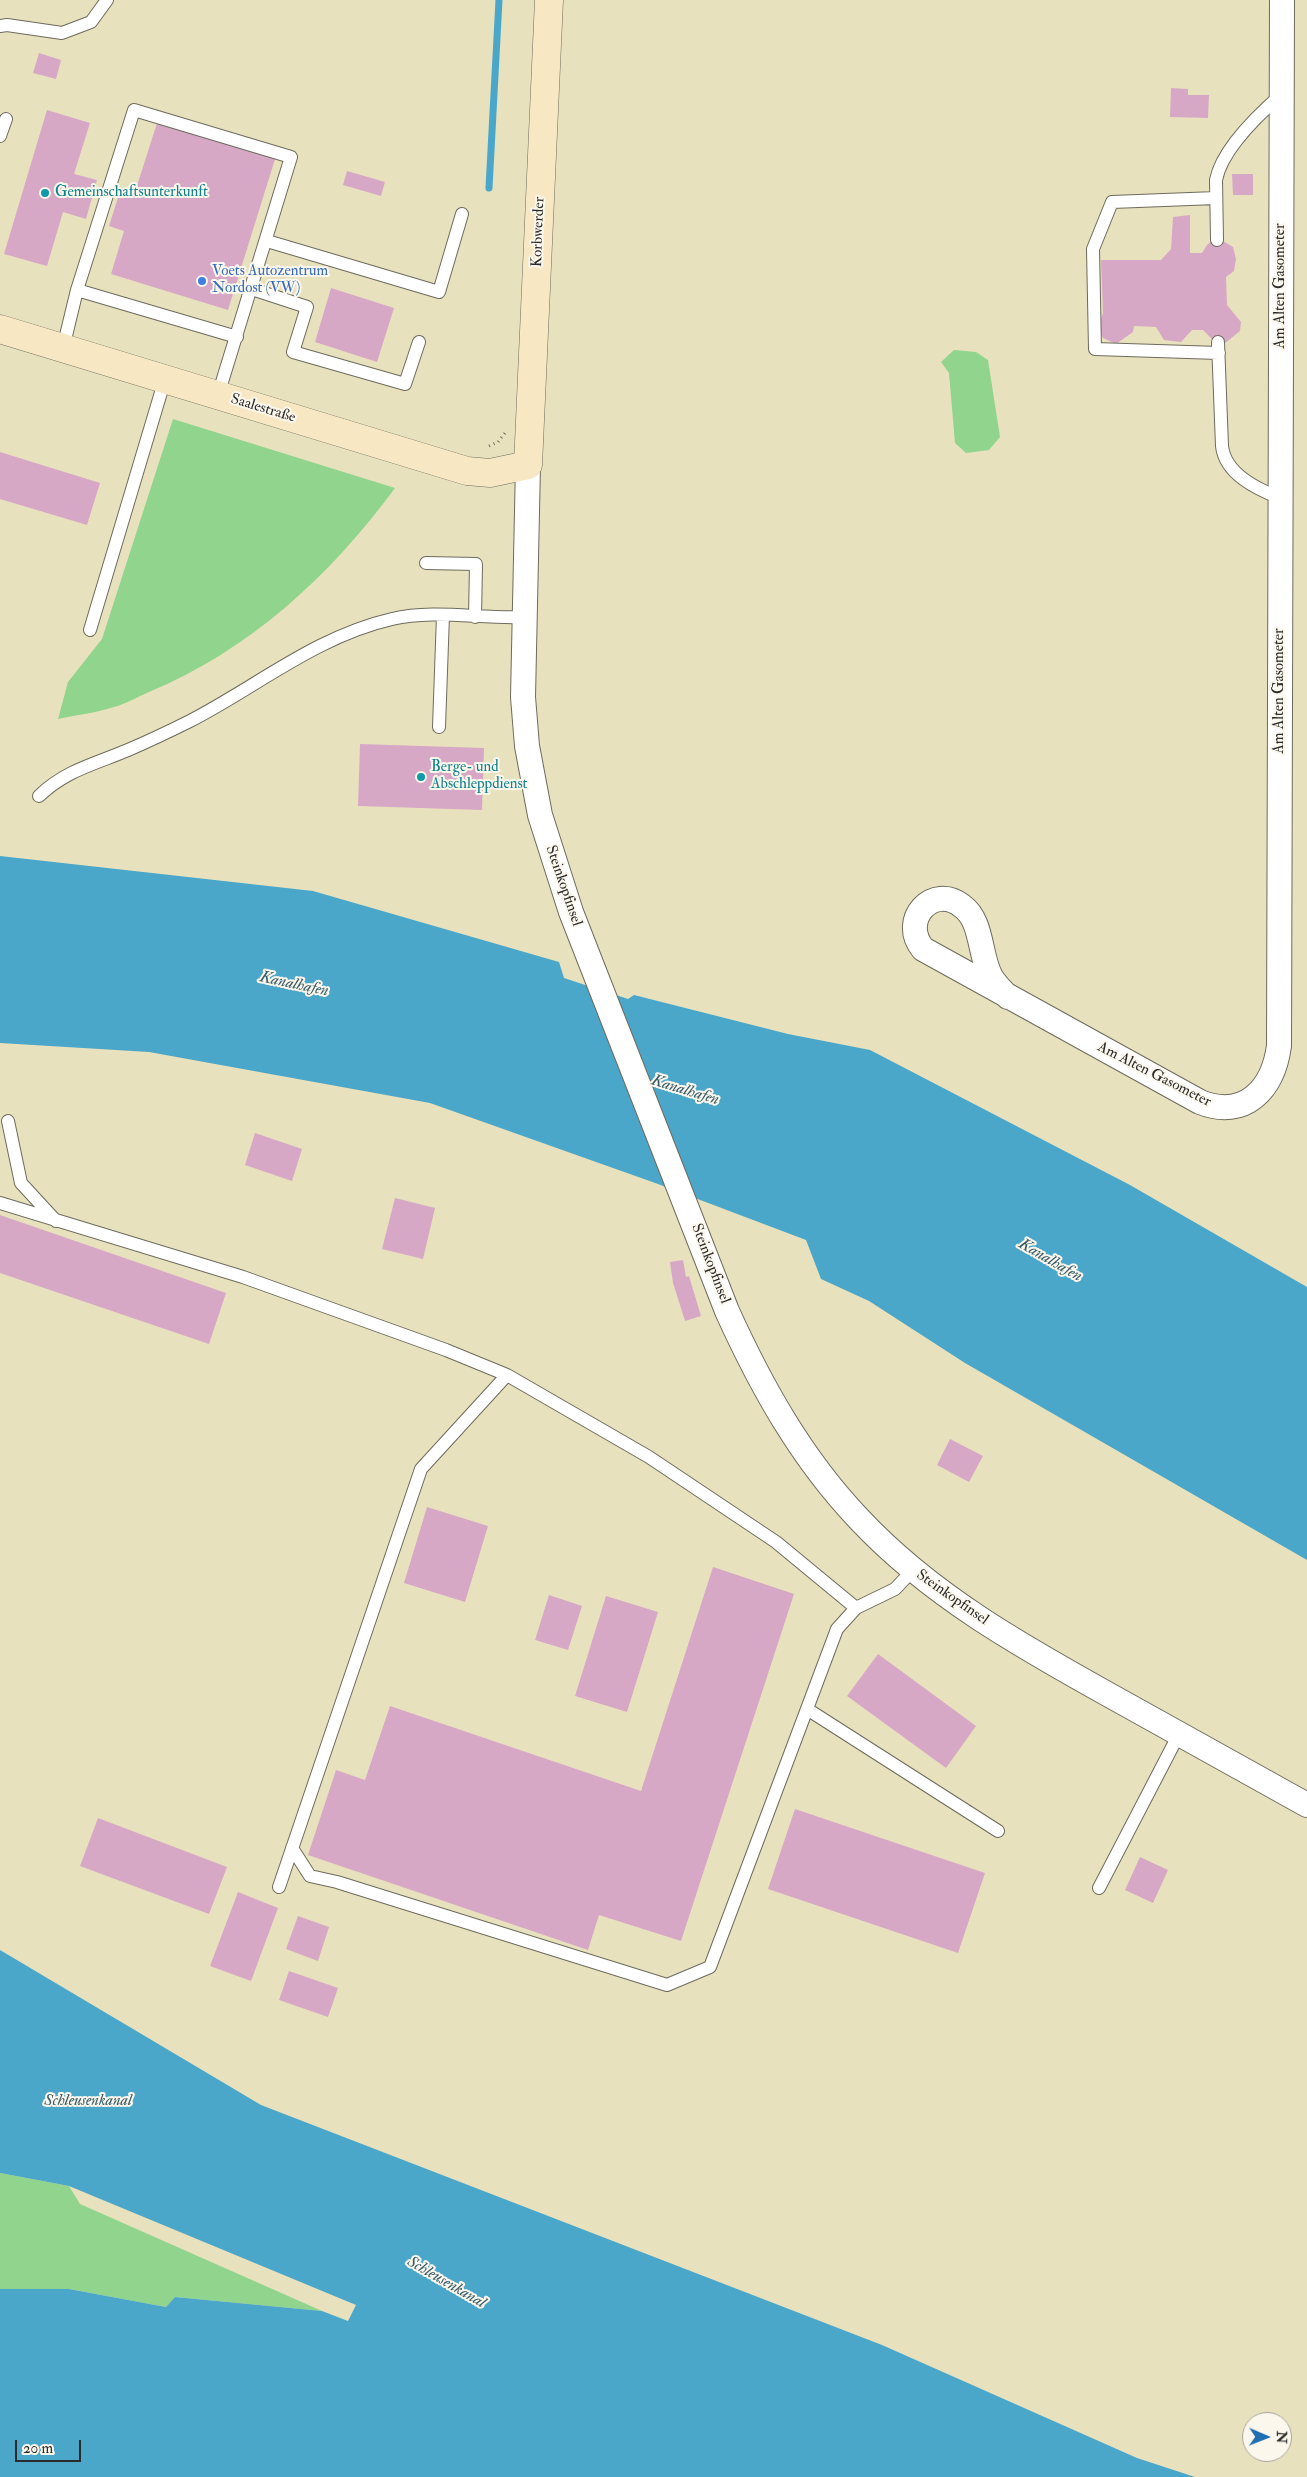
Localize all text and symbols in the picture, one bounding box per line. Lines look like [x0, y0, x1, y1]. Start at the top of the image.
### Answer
place label: Gemeinschaftsunterkunft [55, 184, 208, 202]
marker: Gemeinschaftsunterkunft [39, 187, 51, 199]
street label: Korbwerder [529, 196, 549, 268]
street label: Am Alten Gasometer [1272, 223, 1290, 349]
place label: Voets Autozentrum Nordost (VW) [212, 263, 328, 298]
marker: Voets Autozentrum Nordost (VW) [196, 275, 208, 287]
street label: Saalestraße [228, 391, 298, 427]
street label: Am Alten Gasometer [1271, 628, 1289, 754]
place label: Berge- und Abschleppdienst [431, 759, 527, 794]
marker: Berge- und Abschleppdienst [415, 771, 427, 783]
street label: Steinkopfinsel [541, 843, 585, 929]
water label: Kanalhafen [258, 968, 330, 1002]
street label: Am Alten Gasometer [1094, 1039, 1214, 1111]
water label: Kanalhafen [649, 1072, 721, 1110]
street label: Steinkopfinsel [687, 1221, 733, 1307]
water label: Kanalhafen [1015, 1235, 1085, 1287]
street label: Steinkopfinsel [912, 1566, 992, 1630]
water label: Schleusenkanal [44, 2092, 132, 2112]
water label: Schleusenkanal [403, 2253, 489, 2313]
north arrow [1242, 2412, 1292, 2462]
scale bar [18, 2430, 84, 2462]
text: N [1273, 2431, 1290, 2444]
text: 20 m [23, 2439, 53, 2458]

